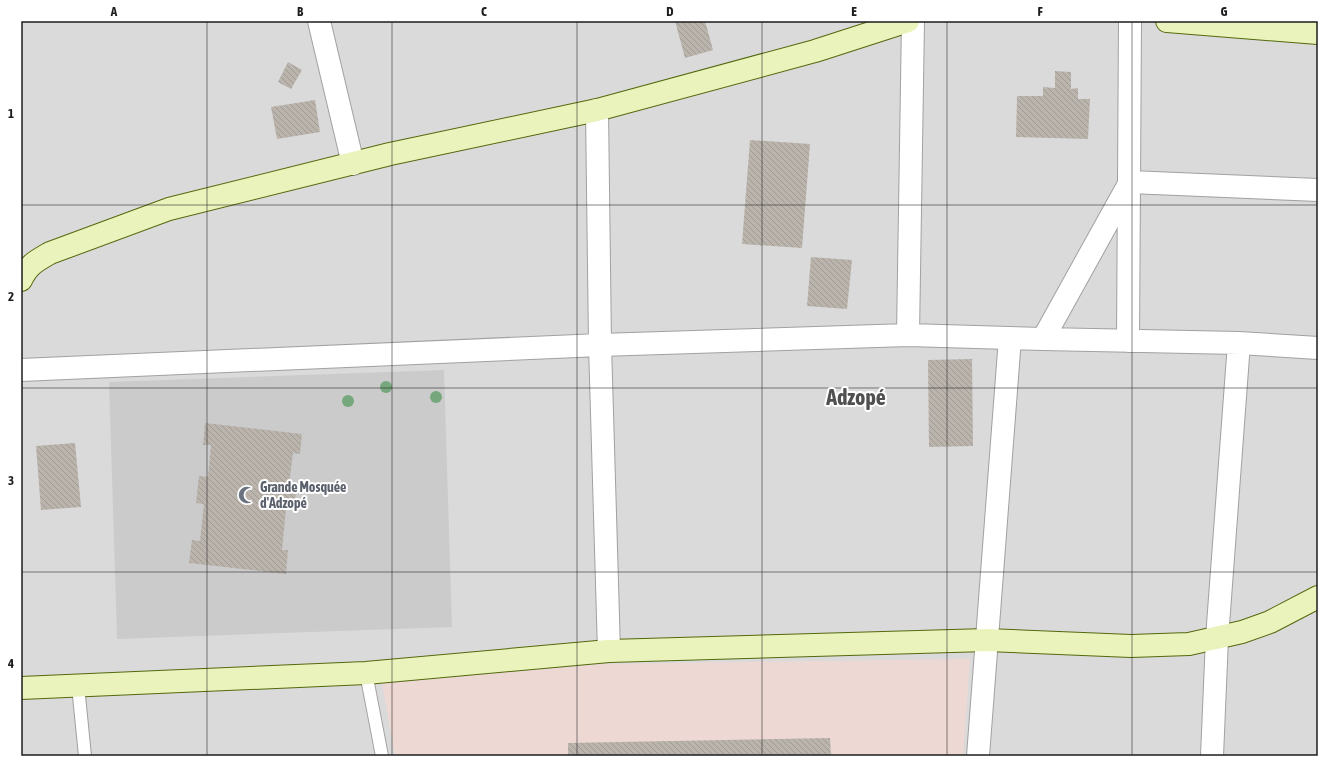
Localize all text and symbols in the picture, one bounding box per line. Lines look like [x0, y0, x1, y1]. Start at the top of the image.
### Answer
text: A [110, 4, 118, 19]
text: B [297, 4, 304, 19]
text: C [481, 4, 487, 19]
text: D [666, 4, 674, 19]
text: E [851, 4, 857, 19]
text: F [1037, 4, 1043, 19]
text: G [1221, 4, 1228, 19]
text: 1 [8, 106, 14, 121]
text: 2 [8, 289, 14, 304]
district label: Adzopé [825, 384, 886, 410]
text: 3 [8, 473, 14, 488]
place label: Grande Mosquée d'Adzopé [260, 479, 346, 511]
mosque icon: Grande Mosquée d'Adzopé [237, 485, 257, 505]
text: 4 [7, 656, 14, 671]

